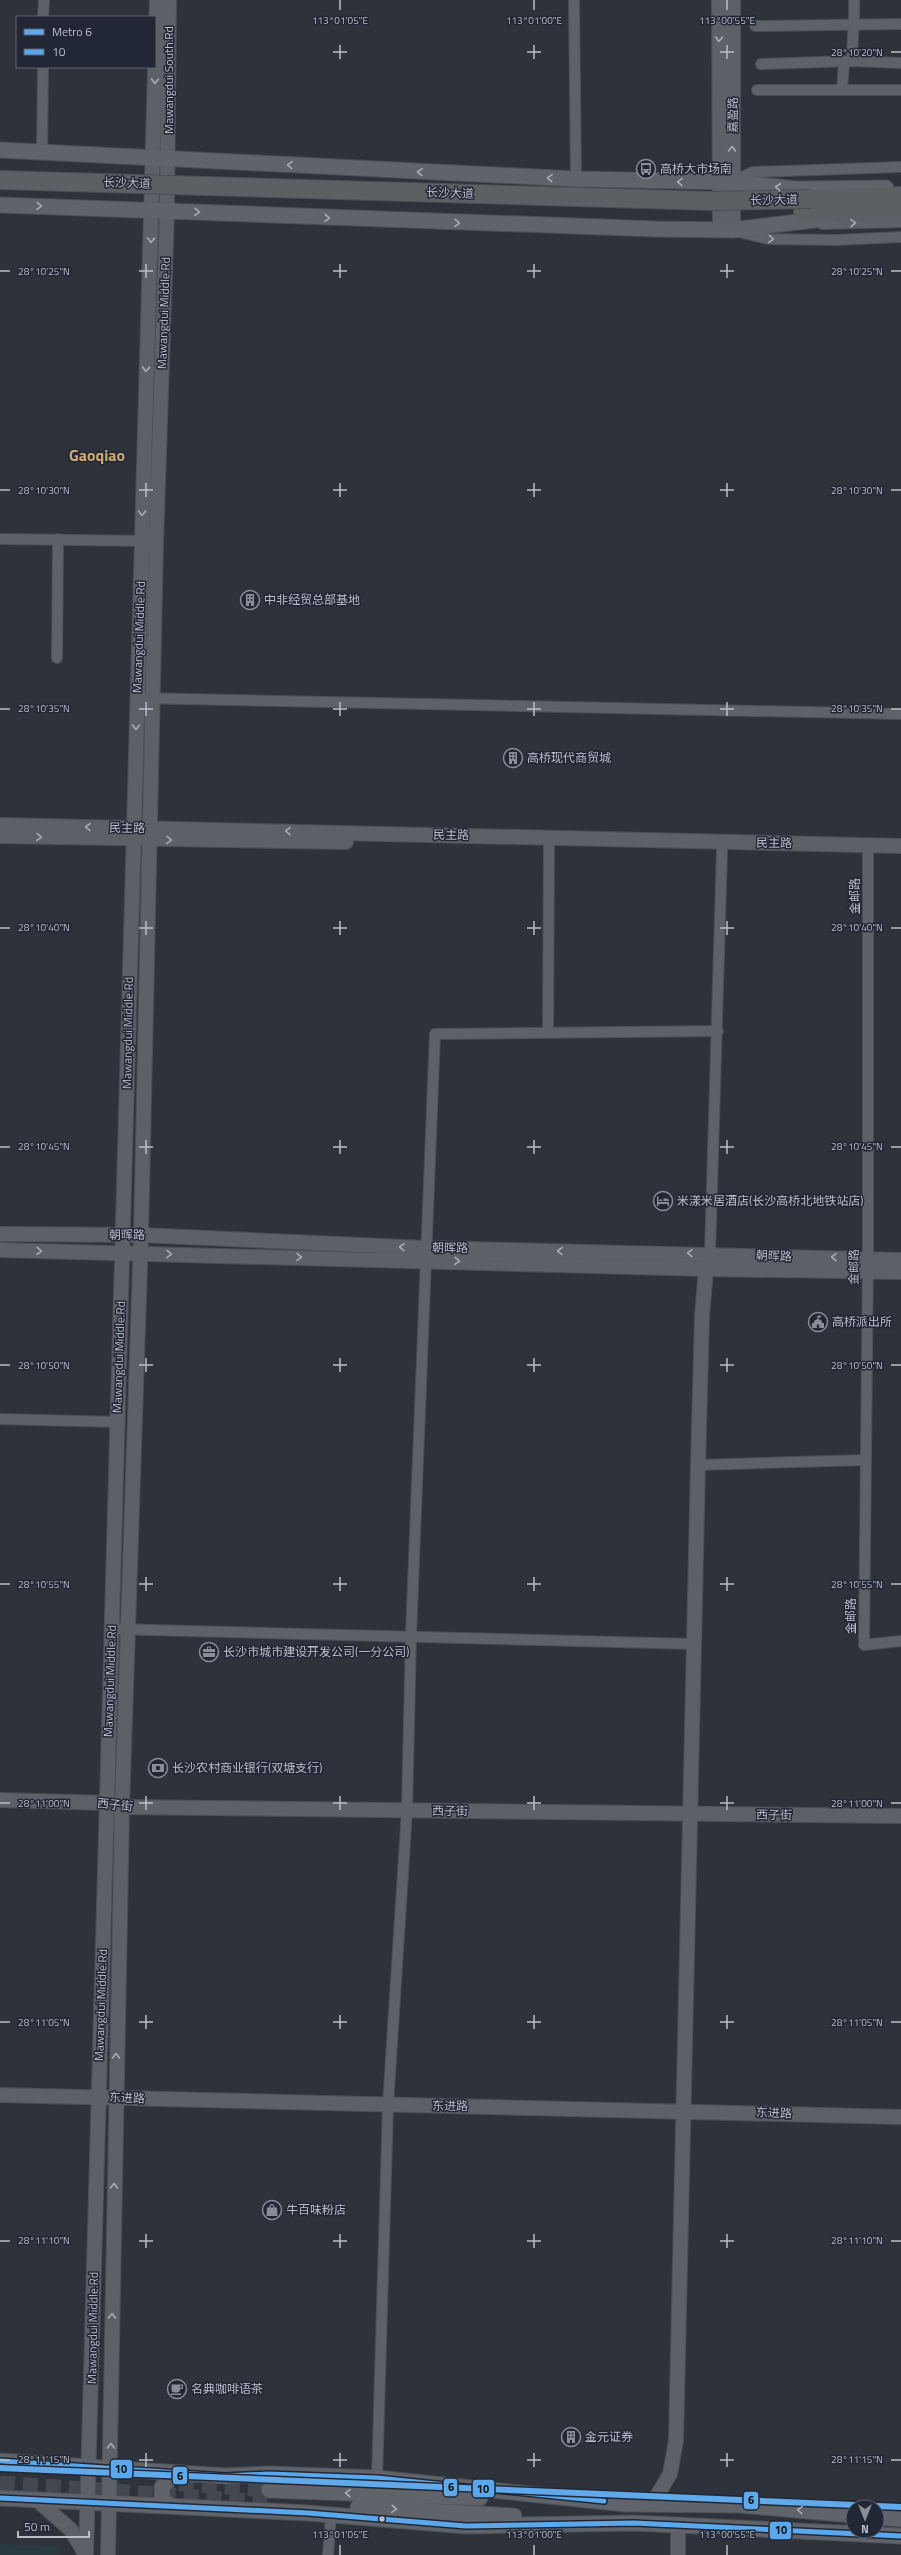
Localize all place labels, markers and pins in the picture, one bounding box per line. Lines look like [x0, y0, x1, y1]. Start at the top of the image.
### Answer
bus stop icon: 高桥大市场南 [635, 158, 657, 180]
place label: 高桥大市场南 [660, 159, 732, 178]
building icon: 中非经贸总部基地 [239, 589, 261, 611]
place label: 中非经贸总部基地 [264, 590, 360, 609]
building icon: 高桥现代商贸城 [502, 747, 524, 769]
place label: 高桥现代商贸城 [527, 748, 611, 767]
hotel icon: 米漾米居酒店(长沙高桥北地铁站店) [652, 1190, 674, 1212]
place label: 米漾米居酒店(长沙高桥北地铁站店) [677, 1191, 863, 1210]
public building icon: 高桥派出所 [807, 1311, 829, 1333]
place label: 高桥派出所 [832, 1312, 892, 1331]
office icon: 长沙市城市建设开发公司(一分公司) [198, 1641, 220, 1663]
place label: 长沙市城市建设开发公司(一分公司) [223, 1642, 409, 1661]
bank icon: 长沙农村商业银行(双塘支行) [147, 1757, 169, 1779]
place label: 长沙农村商业银行(双塘支行) [172, 1758, 322, 1777]
shop icon: 牛百味粉店 [261, 2199, 283, 2221]
place label: 牛百味粉店 [286, 2200, 346, 2219]
cafe icon: 名典咖啡语茶 [166, 2378, 188, 2400]
place label: 名典咖啡语茶 [191, 2379, 263, 2398]
building icon: 金元证券 [560, 2426, 582, 2448]
place label: 金元证券 [585, 2427, 633, 2446]
unlabelled marker [377, 2514, 387, 2524]

